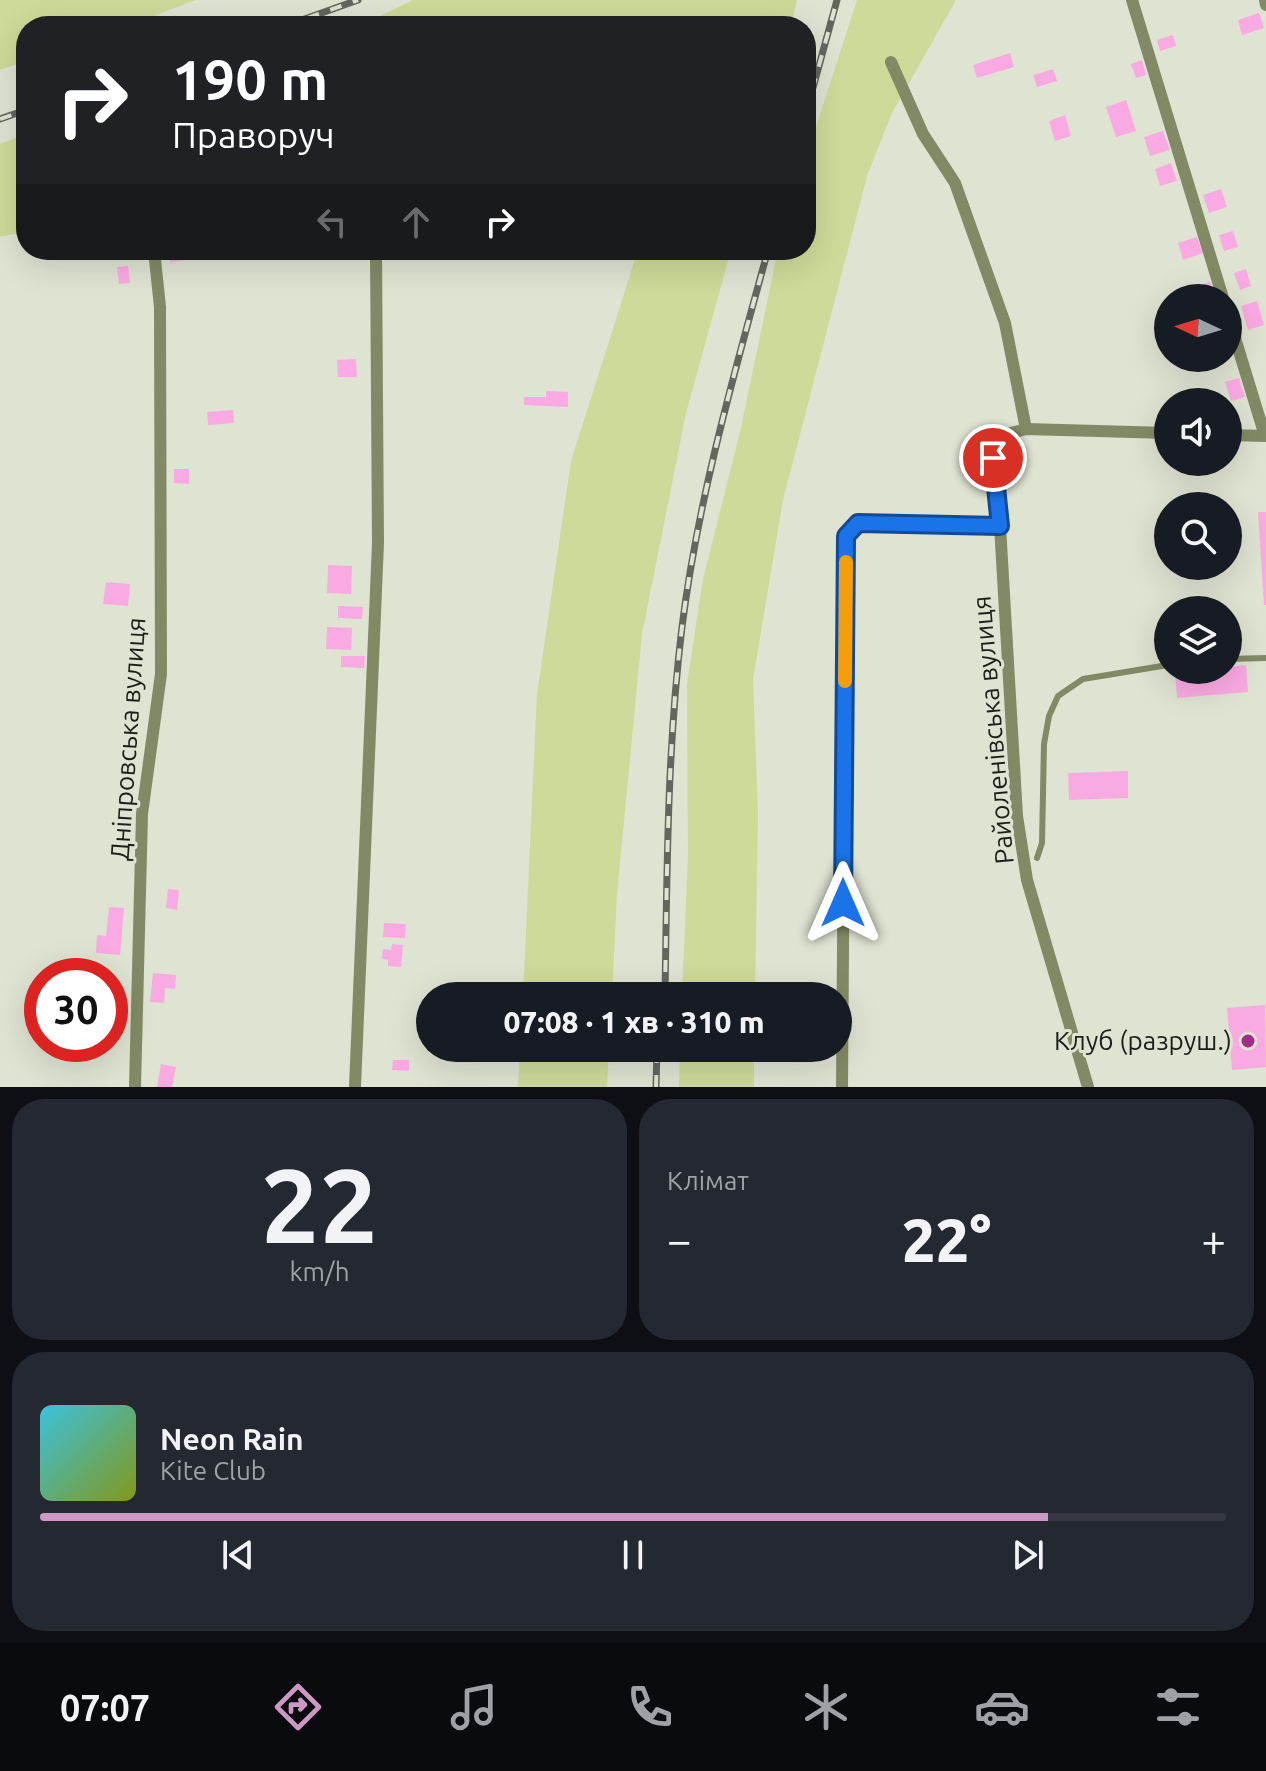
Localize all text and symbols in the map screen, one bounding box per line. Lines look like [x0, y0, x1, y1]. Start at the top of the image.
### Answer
icon: right [40, 48, 144, 152]
text: 190 m [172, 48, 328, 111]
text: Праворуч [172, 114, 335, 155]
icon: left [310, 200, 354, 244]
icon: ahead [394, 200, 438, 244]
icon: right [478, 200, 522, 244]
north arrow [1154, 284, 1242, 372]
map controls [1154, 284, 1242, 684]
button: sound [1154, 388, 1242, 476]
pin [959, 424, 1027, 492]
icon: arrive [971, 436, 1015, 480]
button: search [1154, 492, 1242, 580]
street label: Райоленівська вулиця [966, 595, 1019, 865]
button: layers [1154, 596, 1242, 684]
street label: Дніпровська вулиця [105, 616, 150, 862]
position arrow [801, 861, 885, 945]
speed limit sign: 30 [24, 958, 128, 1062]
text: 07:08 · 1 хв · 310 m [503, 1005, 765, 1039]
place label: Клуб (разруш.) [1054, 1026, 1232, 1055]
marker: Клуб (разруш.) [1239, 1032, 1257, 1050]
text: 22 [261, 1146, 378, 1263]
text: Клімат [667, 1166, 749, 1195]
text: 22° [902, 1206, 991, 1273]
text: − [667, 1215, 692, 1264]
text: + [1201, 1215, 1226, 1264]
text: km/h [289, 1257, 350, 1286]
text: Neon Rain [160, 1422, 304, 1456]
text: Kite Club [160, 1456, 266, 1485]
icon: previous [216, 1533, 260, 1577]
icon: pause [611, 1533, 655, 1577]
icon: next [1006, 1533, 1050, 1577]
icon: directions [270, 1679, 326, 1735]
icon: music [446, 1679, 502, 1735]
icon: phone [622, 1679, 678, 1735]
icon: climate [798, 1679, 854, 1735]
icon: car [974, 1679, 1030, 1735]
icon: filters [1150, 1679, 1206, 1735]
text: 07:07 [60, 1687, 150, 1728]

